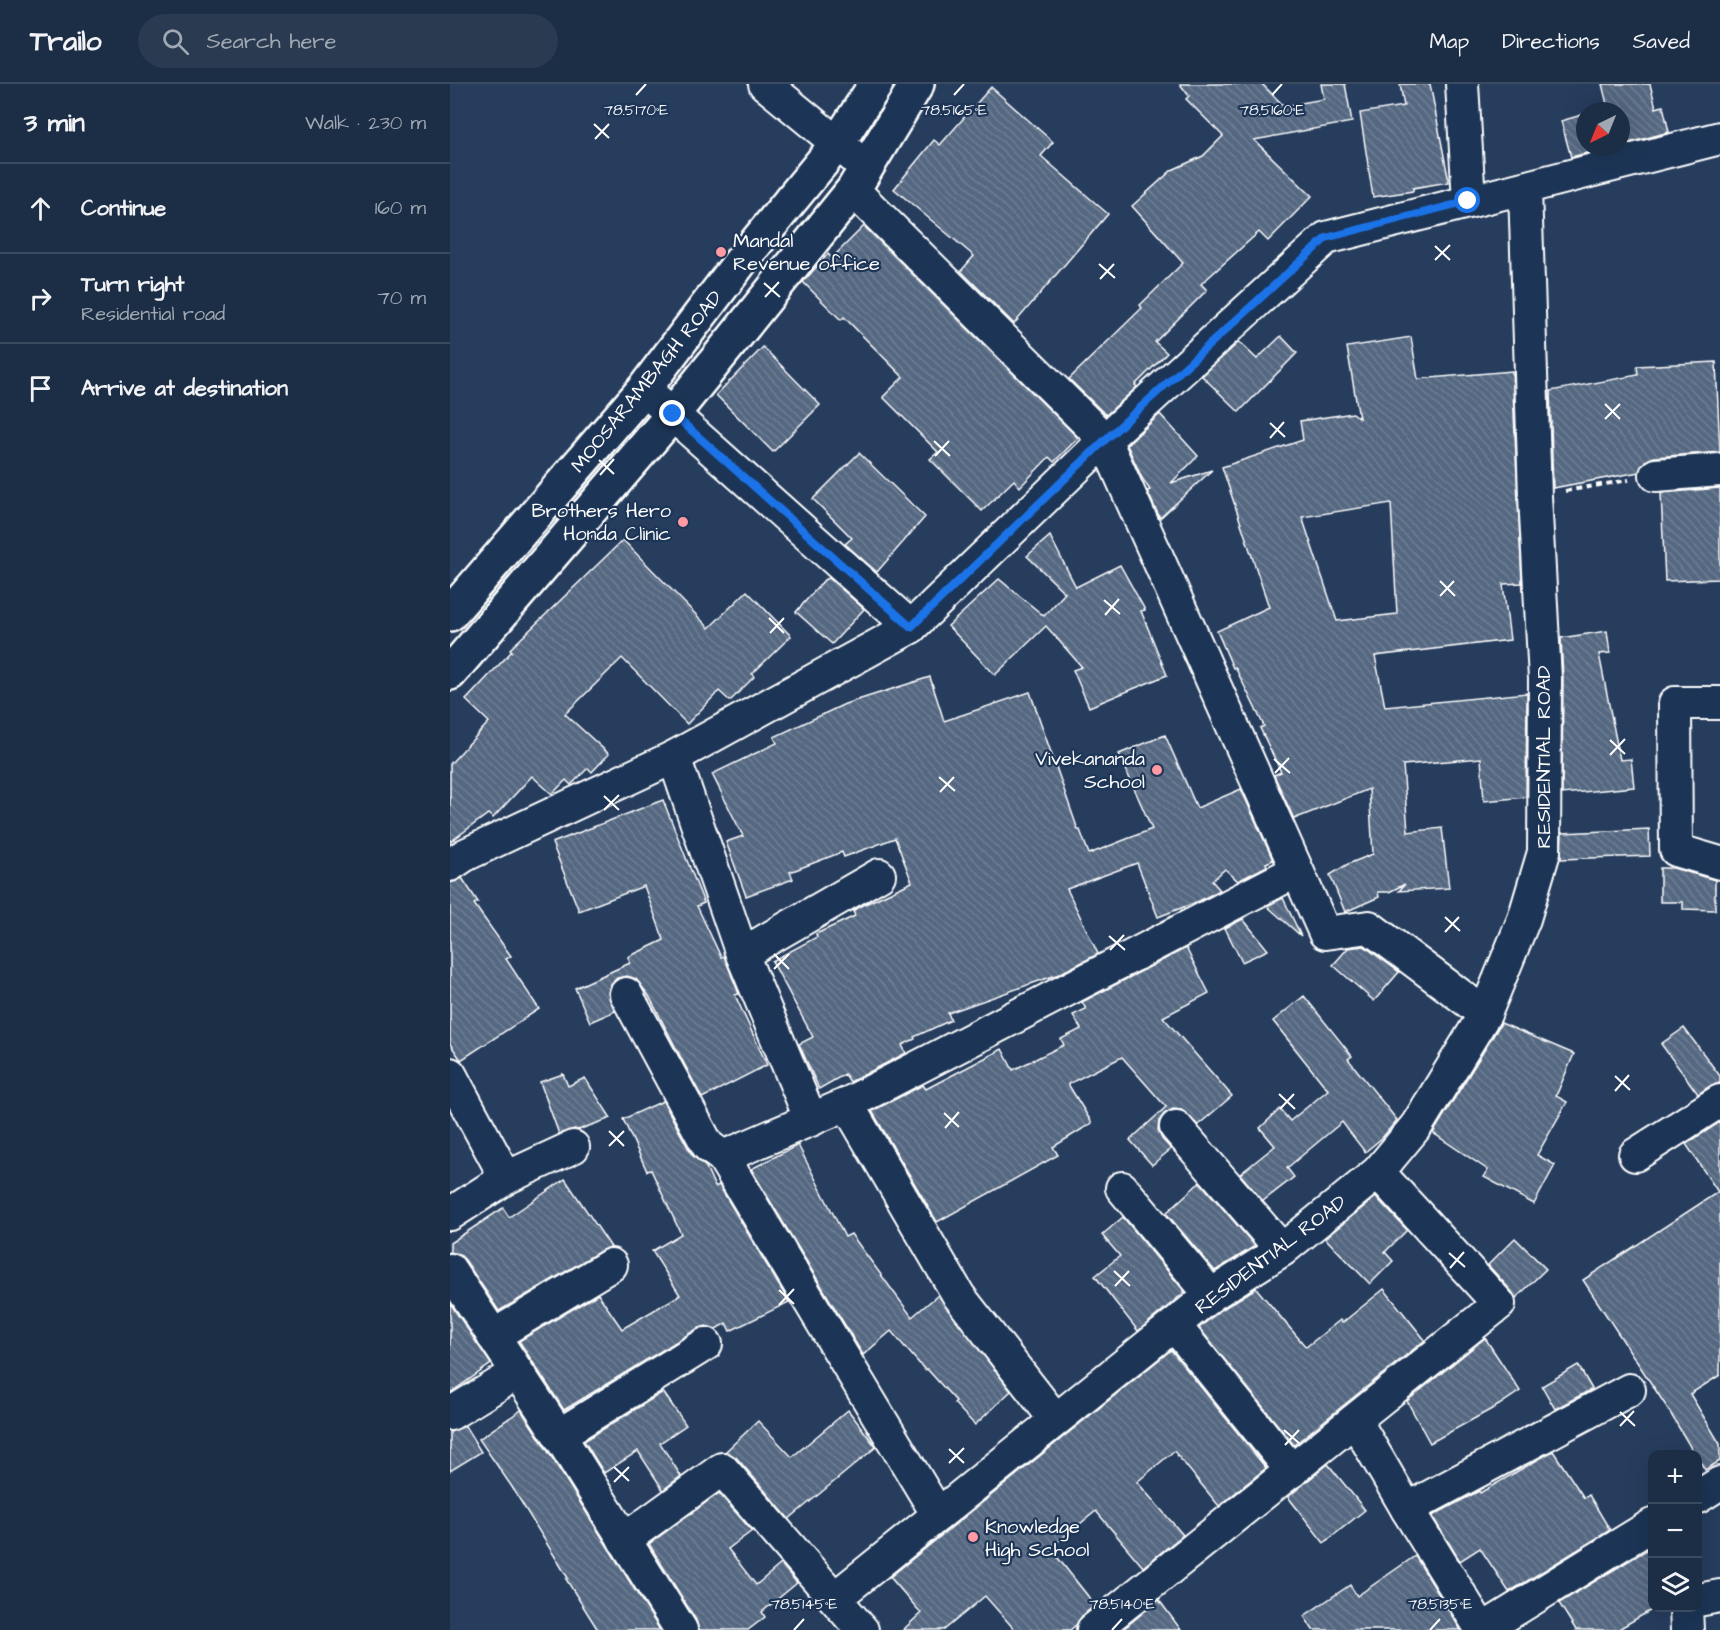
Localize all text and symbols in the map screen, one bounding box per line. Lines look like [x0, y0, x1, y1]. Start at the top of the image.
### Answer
search box [138, 14, 558, 68]
text: Trailo [30, 22, 102, 61]
icon: search [159, 25, 192, 58]
text: Search here [207, 26, 336, 57]
text: Map [1429, 27, 1469, 56]
text: Directions [1502, 27, 1600, 56]
text: Saved [1633, 27, 1690, 56]
text: 78.5170°E [604, 100, 668, 121]
text: 78.5165°E [921, 100, 987, 121]
text: 78.5160°E [1240, 100, 1304, 121]
north arrow [1576, 102, 1630, 156]
text: 3 min [24, 105, 85, 141]
text: Walk · 230 m [305, 109, 426, 137]
route start [1454, 187, 1480, 213]
icon: ahead [24, 192, 57, 225]
text: Continue [81, 193, 166, 224]
text: 160 m [375, 194, 426, 222]
place label: Mandal Revenue office [733, 227, 880, 278]
marker: Mandal Revenue office [714, 245, 728, 259]
text: Turn right [81, 269, 184, 300]
icon: right [24, 282, 57, 315]
text: 70 m [378, 284, 426, 312]
street label: MOOSARAMBAGH ROAD [564, 285, 729, 479]
text: Residential road [81, 300, 225, 328]
icon: arrive [24, 372, 57, 405]
text: Arrive at destination [81, 373, 288, 404]
route end [659, 400, 685, 426]
place label: Brothers Hero Honda Clinic [531, 497, 671, 548]
marker: Brothers Hero Honda Clinic [676, 515, 690, 529]
street label: RESIDENTIAL ROAD [1530, 666, 1558, 848]
place label: Vivekananda School [1035, 745, 1145, 796]
marker: Vivekananda School [1150, 763, 1164, 777]
street label: RESIDENTIAL ROAD [1189, 1189, 1352, 1321]
map controls [1648, 1450, 1702, 1612]
button: + [1648, 1450, 1702, 1504]
button: − [1648, 1504, 1702, 1558]
place label: Knowledge High School [985, 1513, 1089, 1565]
marker: Knowledge High School [966, 1530, 980, 1544]
button: layers [1648, 1558, 1702, 1612]
text: 78.5145°E [771, 1594, 837, 1615]
text: 78.5140°E [1089, 1594, 1155, 1615]
text: 78.5135°E [1408, 1594, 1472, 1615]

